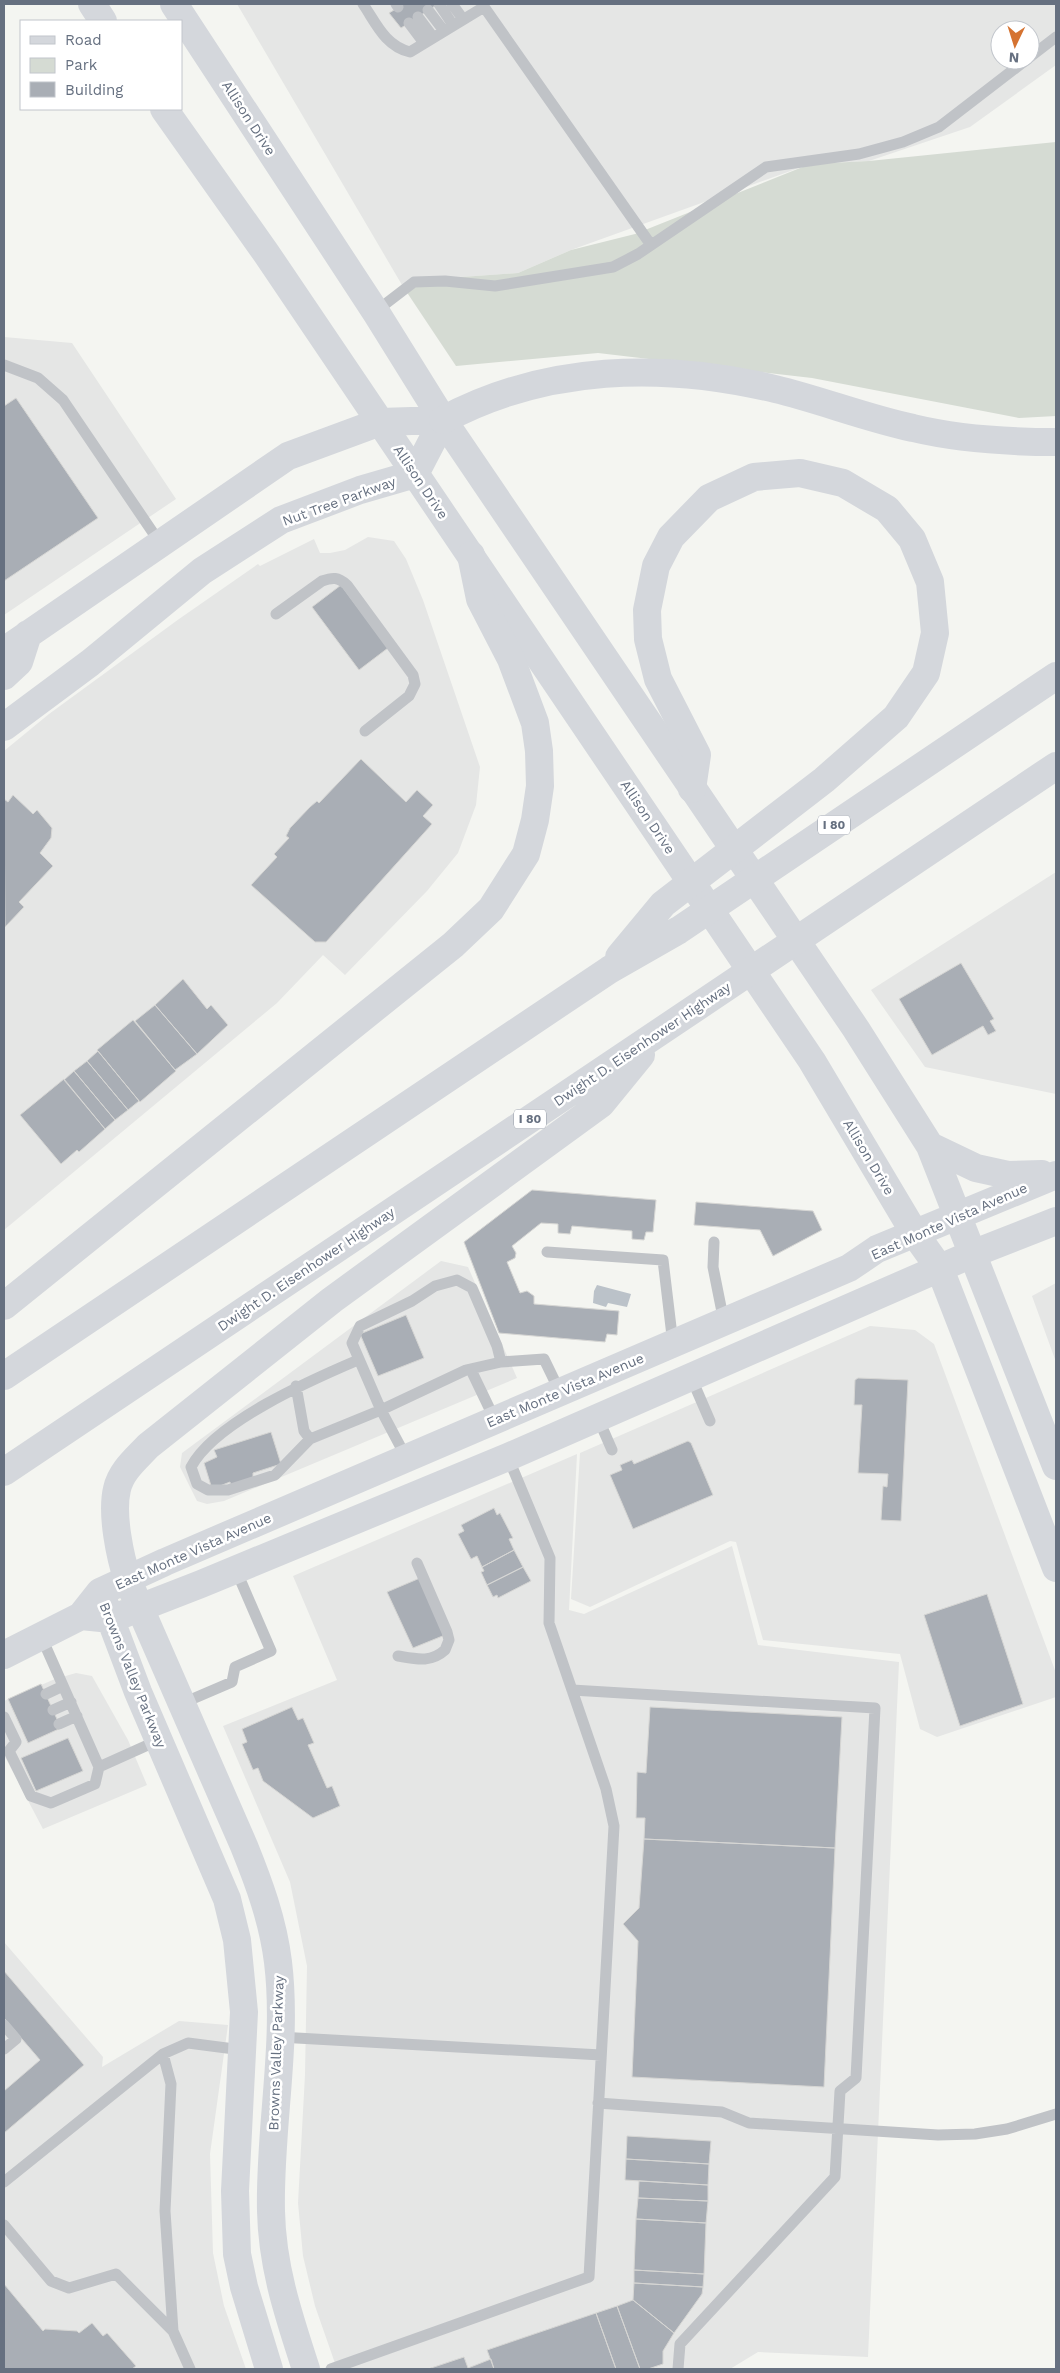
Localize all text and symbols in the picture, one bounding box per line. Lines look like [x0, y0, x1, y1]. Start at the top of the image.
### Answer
legend [20, 20, 182, 110]
north arrow [990, 20, 1040, 70]
text: Road [65, 31, 102, 49]
text: N [1008, 50, 1020, 66]
text: Park [65, 56, 98, 74]
street label: Allison Drive [219, 78, 279, 158]
text: Building [65, 81, 123, 99]
street label: Allison Drive [390, 442, 452, 522]
street label: Nut Tree Parkway [280, 473, 399, 529]
street label: Allison Drive [617, 777, 679, 857]
road number: I 80 [818, 816, 850, 834]
street label: Dwight D. Eisenhower Highway [551, 978, 734, 1109]
road number: I 80 [514, 1110, 546, 1128]
street label: Allison Drive [840, 1116, 898, 1198]
street label: East Monte Vista Avenue [868, 1179, 1030, 1263]
street label: Dwight D. Eisenhower Highway [215, 1203, 398, 1334]
street label: East Monte Vista Avenue [484, 1350, 646, 1430]
street label: East Monte Vista Avenue [112, 1509, 274, 1593]
street label: Browns Valley Parkway [96, 1600, 170, 1751]
street label: Browns Valley Parkway [265, 1974, 287, 2131]

